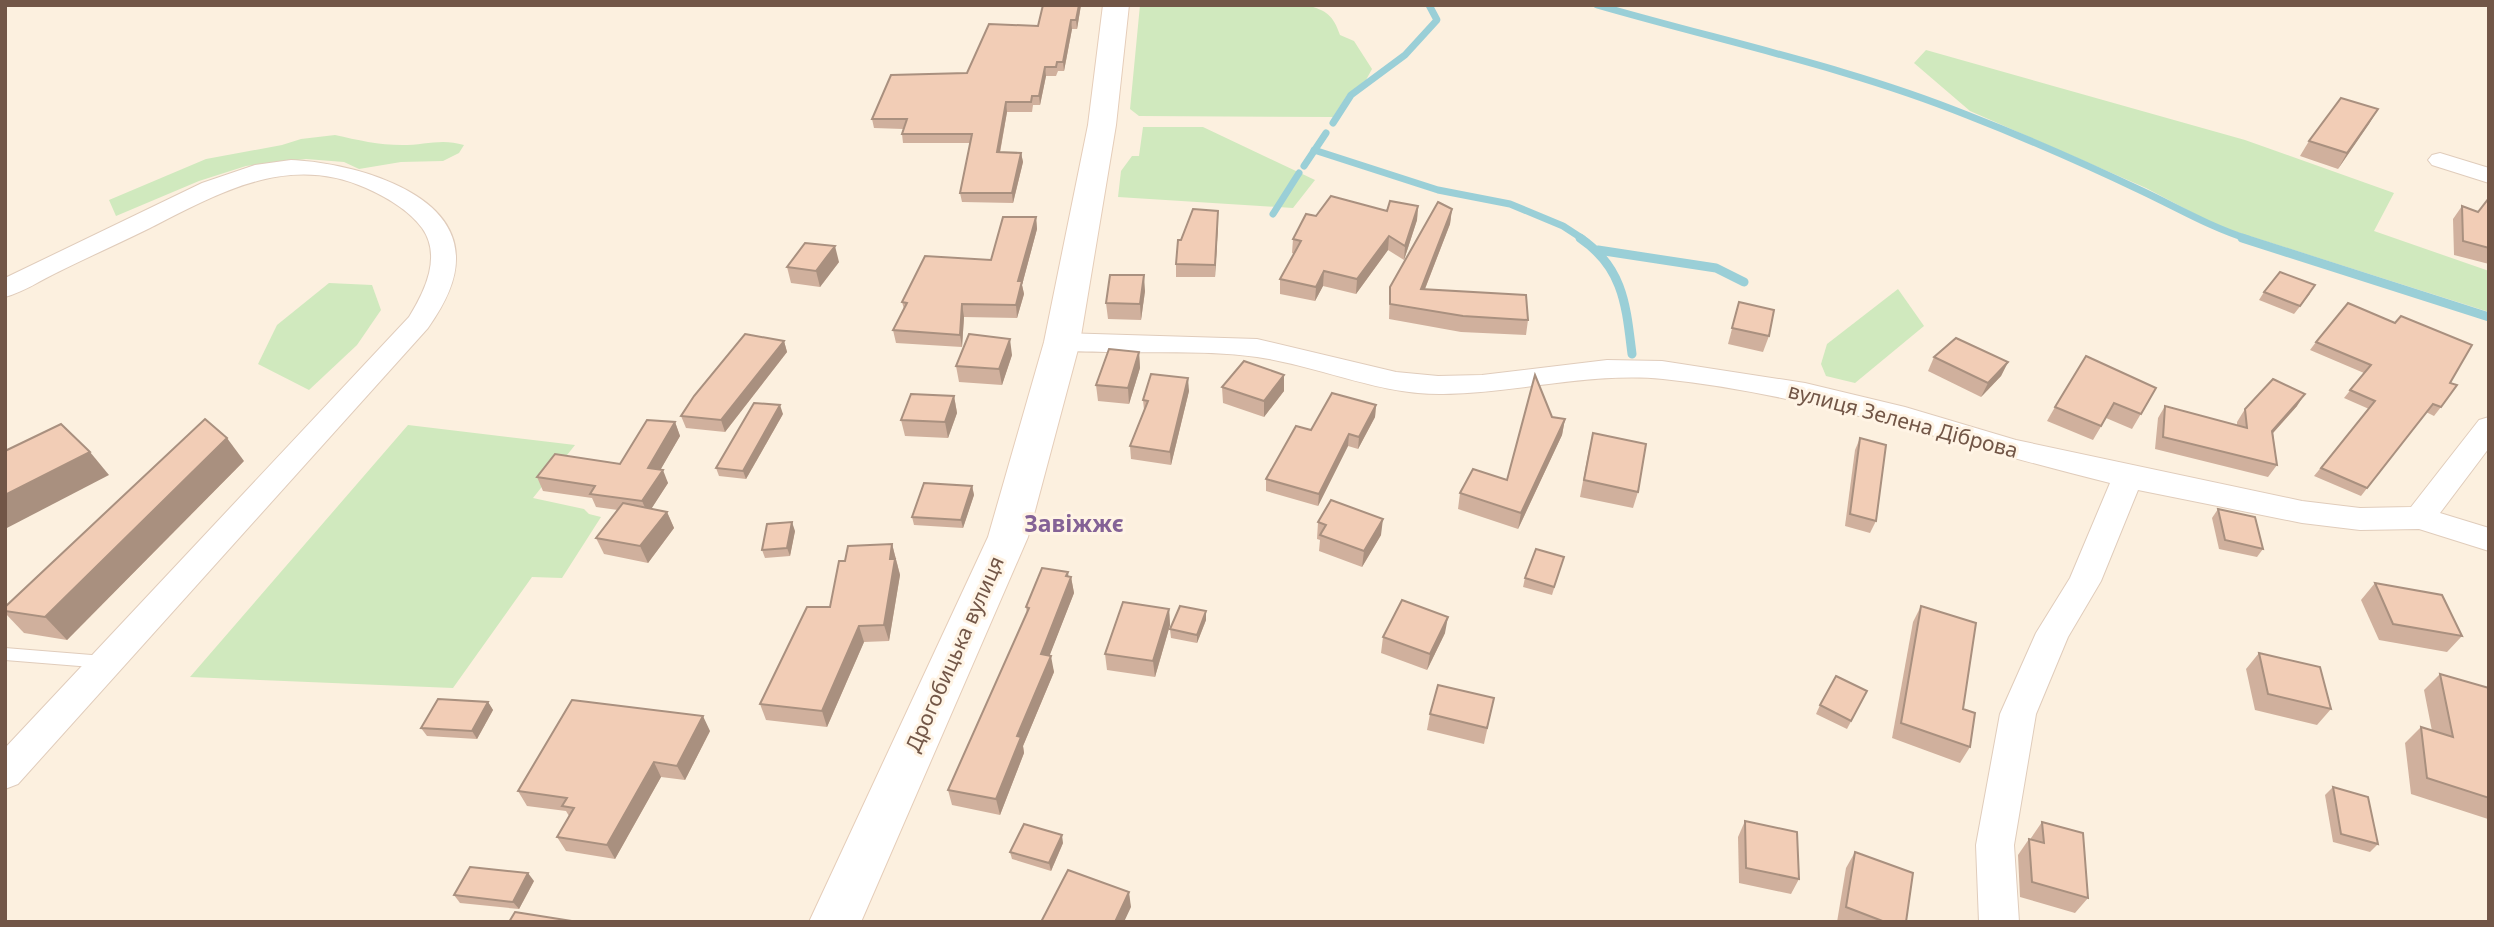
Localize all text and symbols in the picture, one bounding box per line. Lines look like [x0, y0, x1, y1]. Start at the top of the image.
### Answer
street label: вулиця Зелена Діброва [1785, 376, 2021, 464]
district label: Завіжжє [1024, 507, 1124, 539]
street label: Дрогобицька вулиця [898, 551, 1010, 756]

